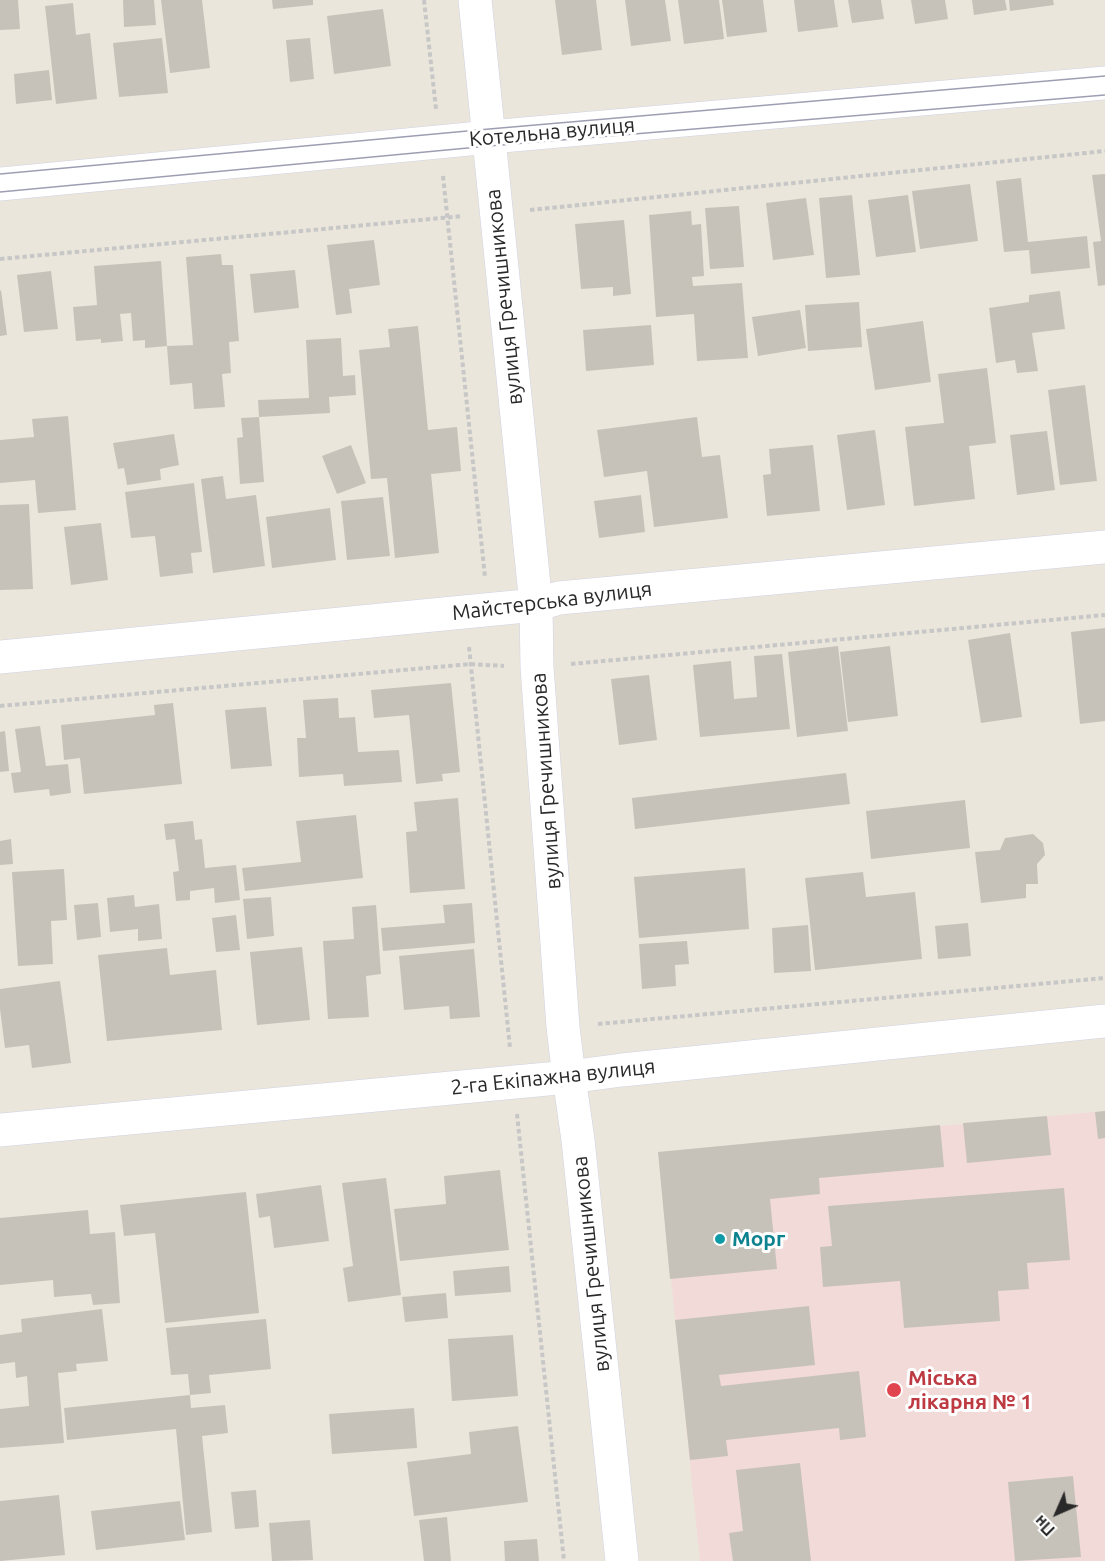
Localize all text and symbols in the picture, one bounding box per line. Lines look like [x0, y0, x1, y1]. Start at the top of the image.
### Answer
street label: Котельна вулиця [468, 112, 636, 152]
street label: вулиця Гречишникова [480, 188, 528, 406]
street label: Майстерська вулиця [451, 576, 653, 626]
street label: вулиця Гречишникова [526, 672, 566, 890]
street label: 2-га Екіпажна вулиця [449, 1054, 657, 1100]
street label: вулиця Гречишникова [567, 1155, 615, 1373]
place label: Морг [732, 1226, 785, 1252]
marker: Морг [713, 1232, 727, 1246]
place label: Міська лікарня № 1 [908, 1365, 1032, 1415]
marker: Міська лікарня № 1 [885, 1381, 903, 1399]
north arrow [1027, 1483, 1087, 1543]
text: Пн [1030, 1512, 1058, 1540]

